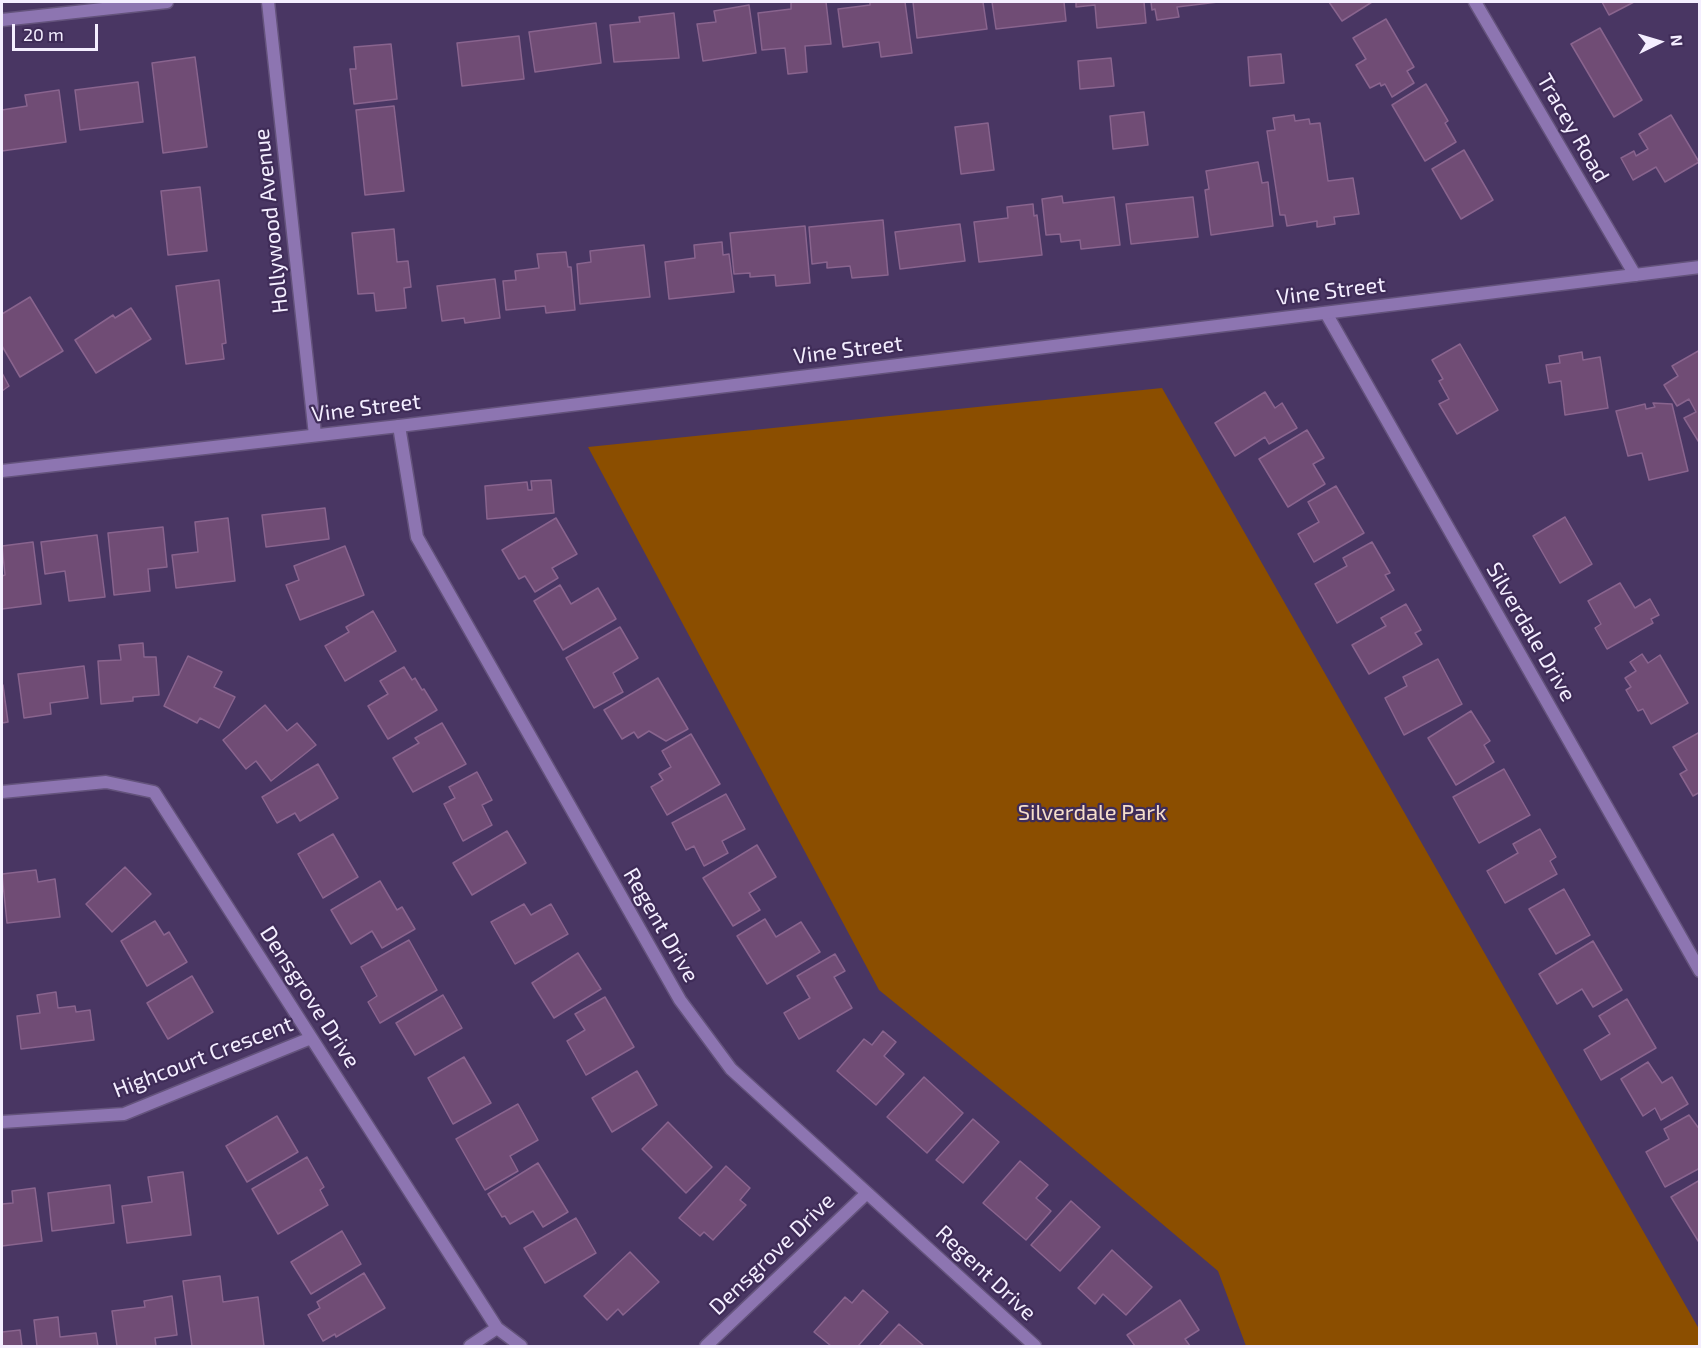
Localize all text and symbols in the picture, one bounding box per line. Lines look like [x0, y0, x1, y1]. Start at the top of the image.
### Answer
scale bar [15, 12, 100, 50]
north arrow [1629, 12, 1689, 72]
text: 20 m [23, 23, 64, 45]
text: N [1667, 34, 1687, 47]
street label: Tracey Road [1531, 69, 1615, 187]
street label: Hollywood Avenue [248, 127, 294, 315]
street label: Vine Street [1275, 271, 1387, 311]
street label: Vine Street [792, 330, 904, 370]
street label: Vine Street [310, 388, 422, 428]
street label: Silverdale Drive [1481, 558, 1581, 706]
park label: Silverdale Park [1018, 800, 1166, 826]
street label: Regent Drive [618, 863, 704, 987]
street label: Densgrove Drive [254, 921, 366, 1073]
street label: Highcourt Crescent [109, 1011, 297, 1103]
street label: Densgrove Drive [704, 1188, 840, 1320]
street label: Regent Drive [930, 1220, 1042, 1326]

